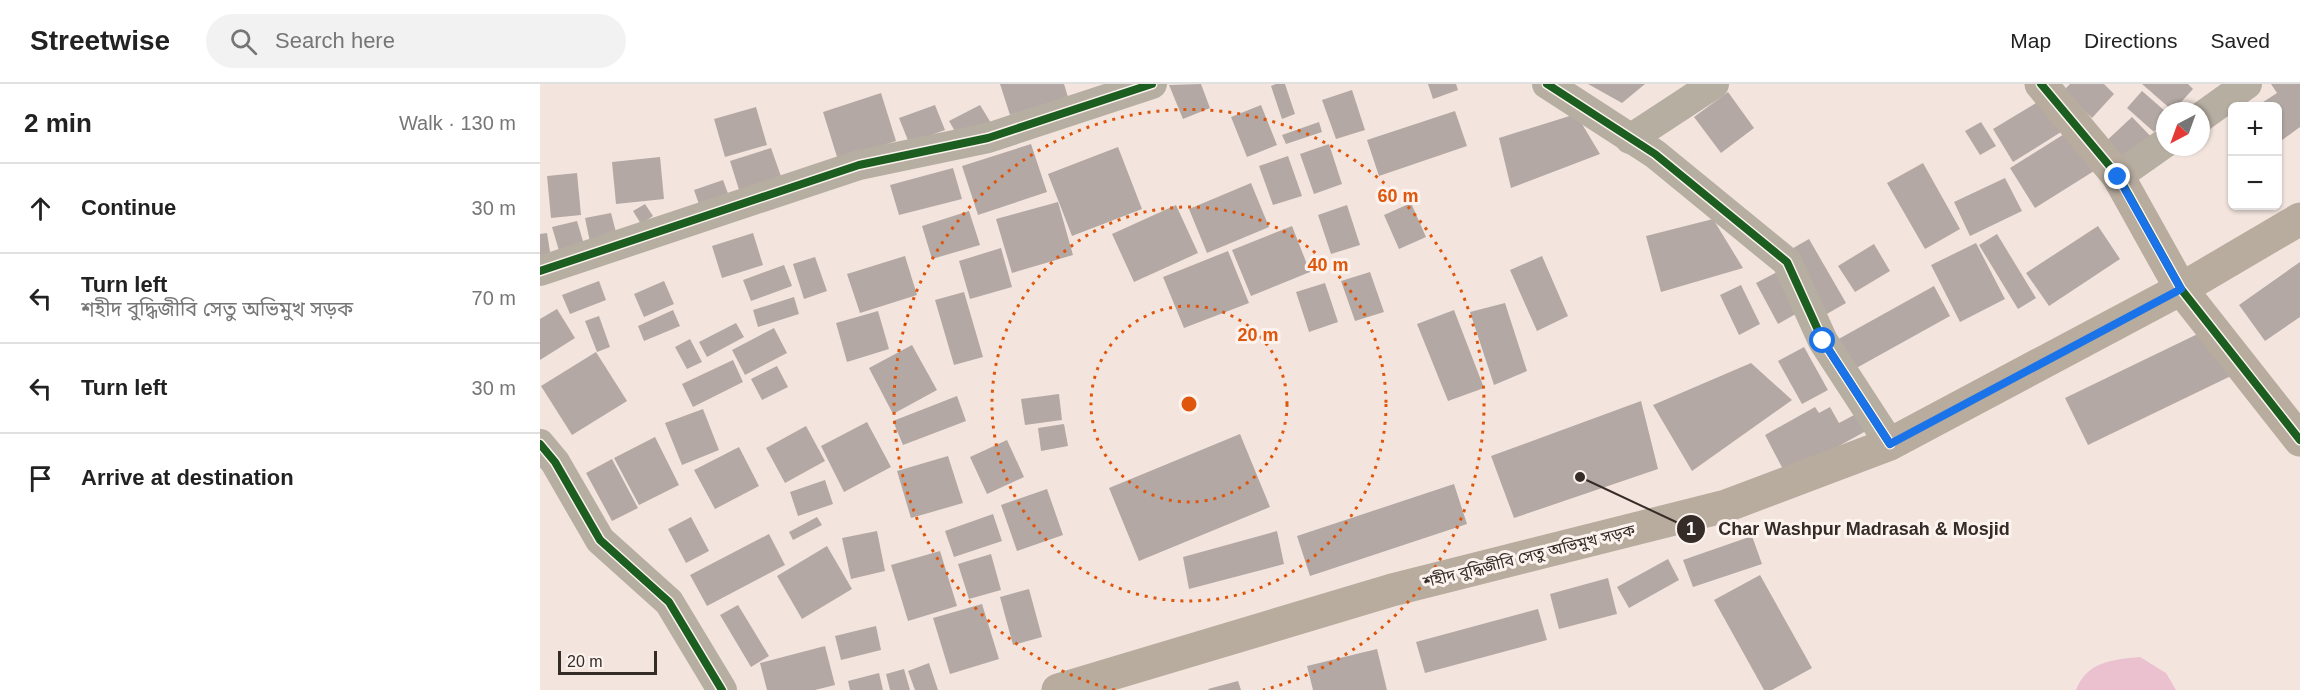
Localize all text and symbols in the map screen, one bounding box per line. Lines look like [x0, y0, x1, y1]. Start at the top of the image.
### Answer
search box [206, 14, 626, 68]
text: Streetwise [30, 25, 170, 56]
icon: search [227, 25, 260, 58]
text: Search here [275, 28, 395, 53]
text: Map [2010, 29, 2051, 52]
text: Directions [2084, 29, 2177, 52]
text: Saved [2210, 29, 2270, 52]
north arrow [2156, 102, 2210, 156]
map controls [2228, 102, 2282, 210]
button: + [2228, 102, 2282, 156]
text: 2 min [24, 108, 92, 138]
text: Walk · 130 m [399, 112, 516, 134]
button: − [2228, 156, 2282, 210]
route end [2104, 163, 2130, 189]
text: 60 m [1377, 186, 1419, 206]
icon: ahead [24, 192, 57, 225]
text: Continue [81, 195, 176, 220]
text: 30 m [472, 197, 516, 219]
text: 40 m [1307, 255, 1349, 275]
text: Turn left [81, 272, 167, 297]
icon: left [24, 282, 57, 315]
text: 70 m [472, 287, 516, 309]
text: শহীদ বুদ্ধিজীবি সেতু অভিমুখ সড়ক [81, 298, 353, 320]
text: 20 m [1237, 325, 1279, 345]
route start [1809, 327, 1835, 353]
icon: left [24, 372, 57, 405]
text: Turn left [81, 375, 167, 400]
text: 30 m [472, 377, 516, 399]
centre of rings [1179, 394, 1199, 414]
icon: arrive [24, 462, 57, 495]
text: Arrive at destination [81, 465, 294, 490]
callout: Char Washpur Madrasah & Mosjid [1676, 511, 2022, 547]
text: 1 [1686, 519, 1696, 539]
text: Char Washpur Madrasah & Mosjid [1718, 519, 2010, 539]
street label: শহীদ বুদ্ধিজীবি সেতু অভিমুখ সড়ক [1420, 520, 1638, 592]
scale bar [558, 648, 657, 676]
text: 20 m [567, 653, 603, 670]

